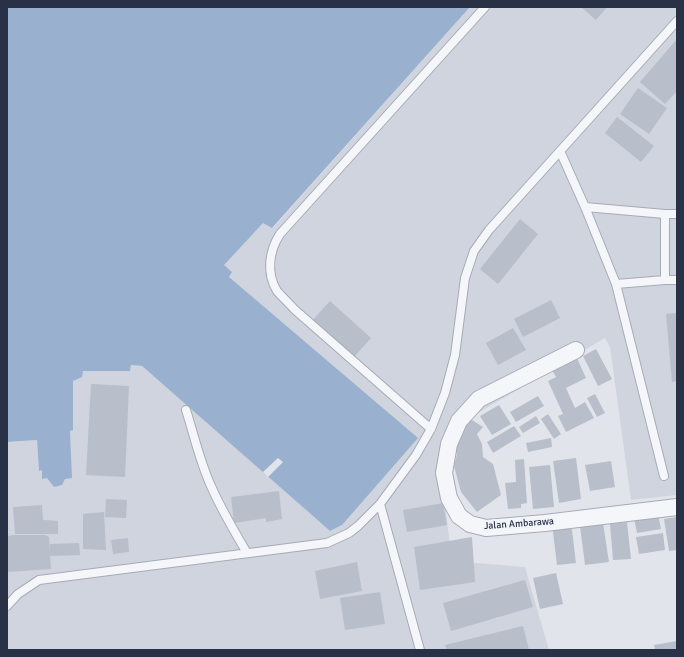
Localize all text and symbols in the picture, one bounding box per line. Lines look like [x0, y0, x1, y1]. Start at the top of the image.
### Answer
street label: Jalan Ambarawa [484, 516, 554, 532]

